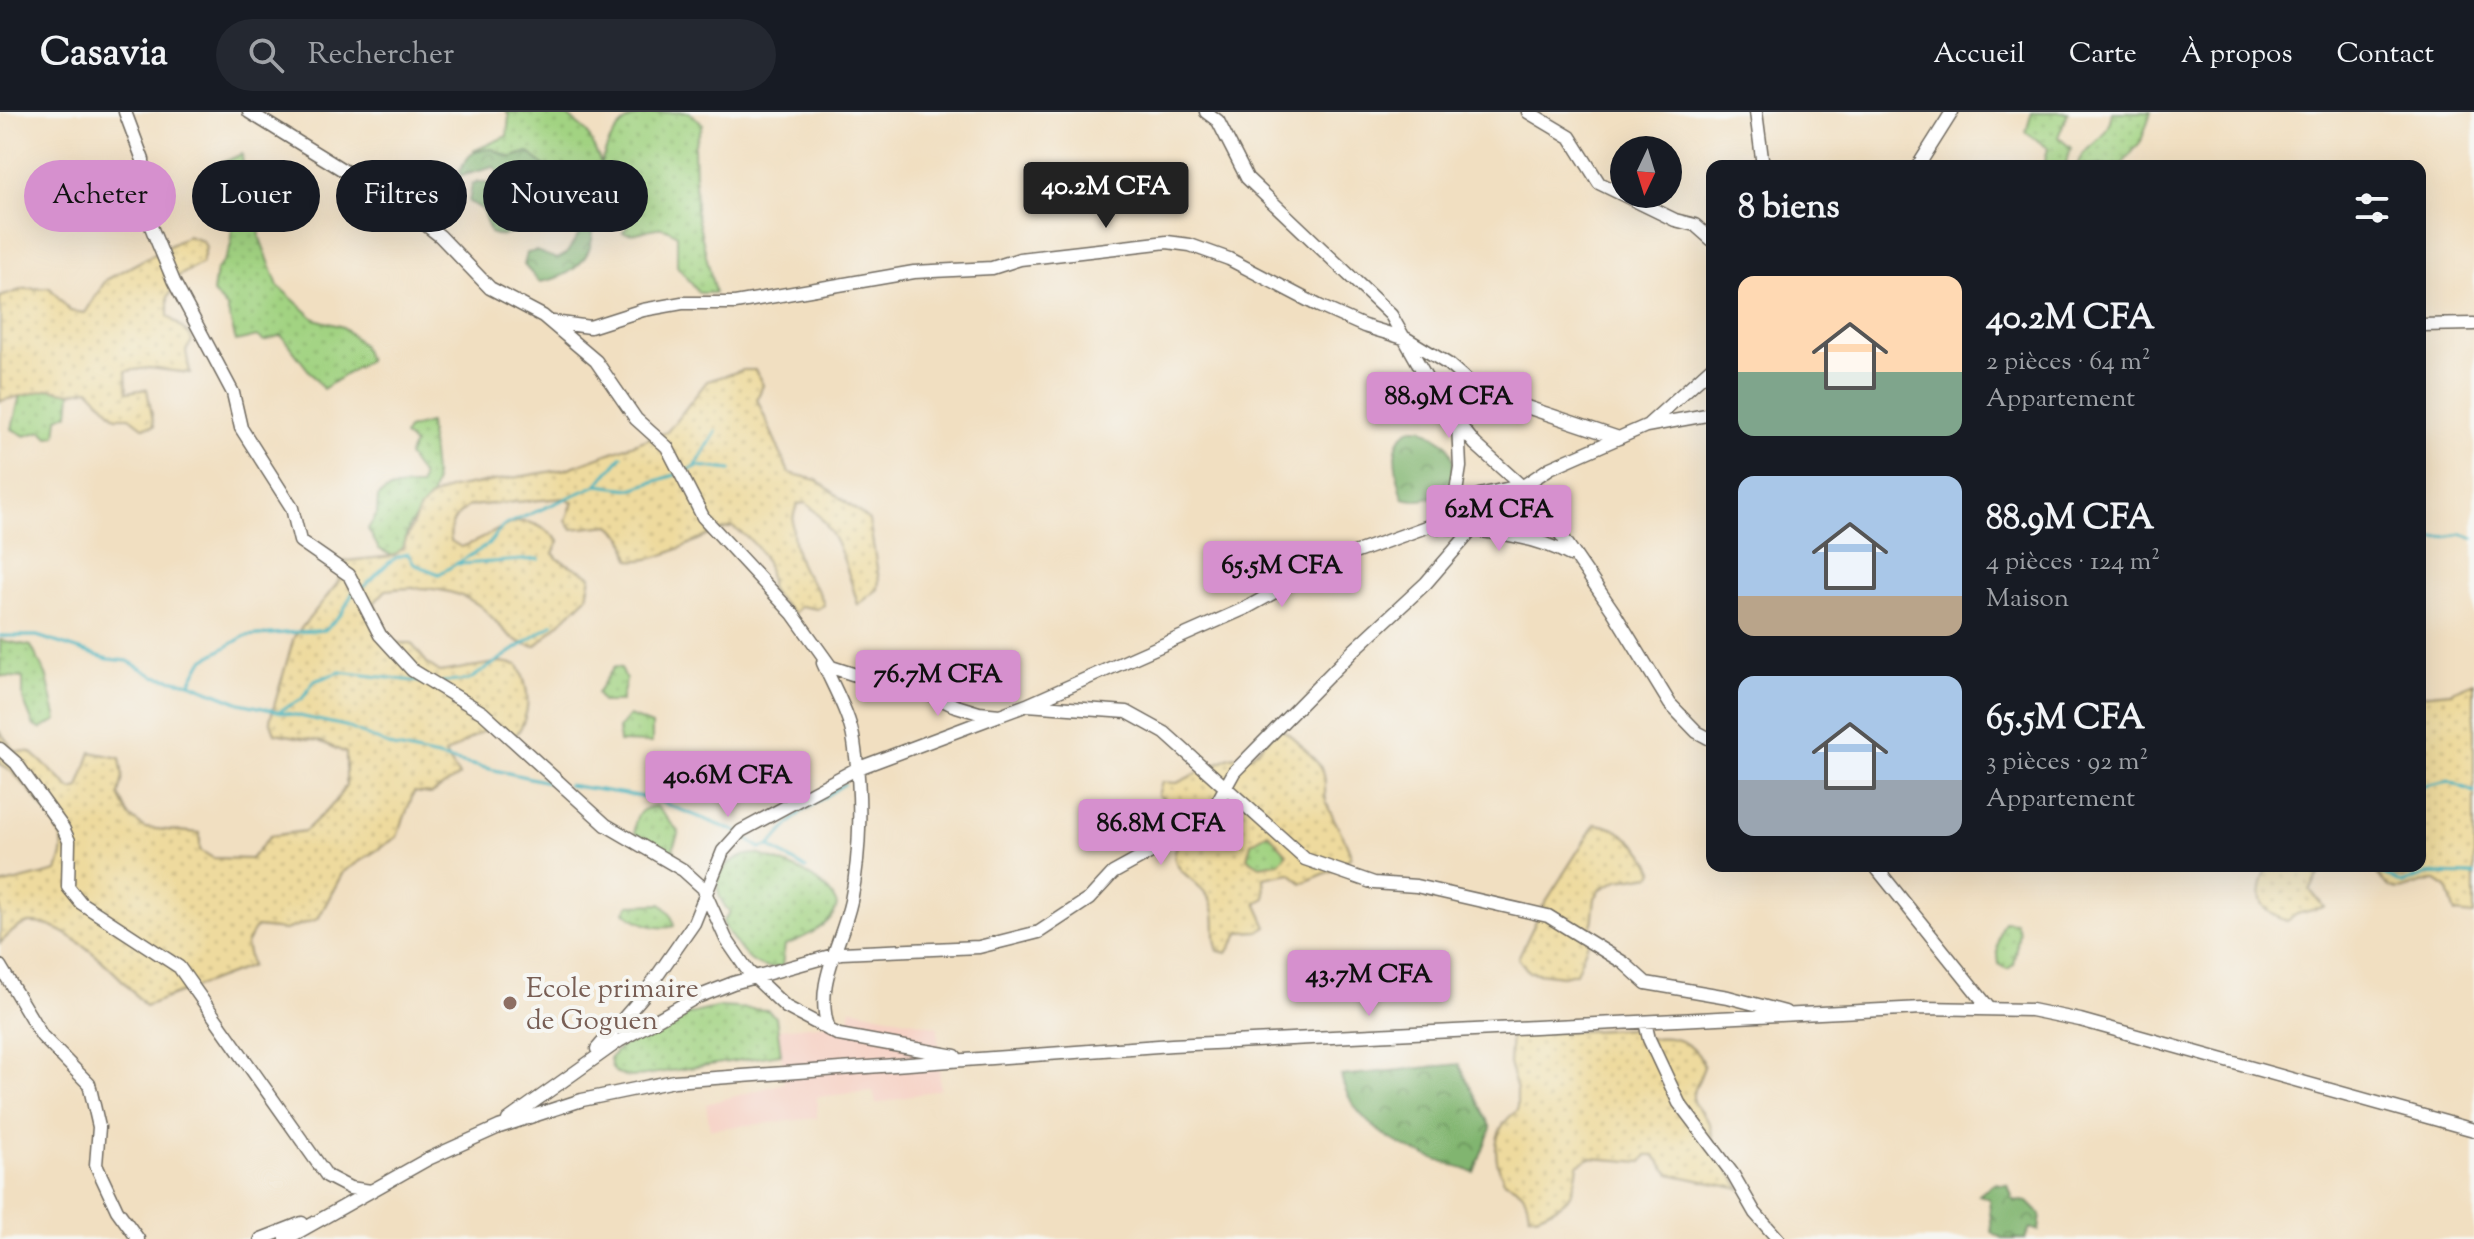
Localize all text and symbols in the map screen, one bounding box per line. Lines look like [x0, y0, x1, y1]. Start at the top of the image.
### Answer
search box [216, 19, 776, 91]
text: Casavia [40, 28, 168, 82]
icon: search [244, 33, 288, 77]
text: Rechercher [308, 34, 454, 77]
text: Accueil [1933, 35, 2025, 75]
text: Carte [2069, 35, 2137, 75]
text: À propos [2181, 35, 2292, 75]
text: Contact [2336, 35, 2434, 75]
north arrow [1610, 136, 1682, 208]
map controls [1610, 136, 1682, 208]
chip: Acheter [24, 160, 176, 232]
chip: Louer [192, 160, 320, 232]
chip: Filtres [336, 160, 467, 232]
chip: Nouveau [483, 160, 648, 232]
pin: 40.2M CFA [1014, 162, 1198, 230]
text: 40.2M CFA [1041, 169, 1171, 206]
text: 8 biens [1738, 184, 1840, 233]
icon: filters [2350, 186, 2394, 230]
text: 40.2M CFA [1986, 295, 2155, 344]
icon: home [1802, 308, 1898, 404]
text: 2 pièces · 64 m² [1986, 344, 2151, 381]
pin: 88.9M CFA [1357, 372, 1541, 440]
text: 88.9M CFA [1385, 379, 1513, 416]
text: Appartement [1986, 381, 2135, 418]
pin: 62M CFA [1425, 485, 1573, 553]
text: 62M CFA [1444, 492, 1554, 529]
text: 88.9M CFA [1986, 495, 2154, 544]
icon: home [1802, 508, 1898, 604]
pin: 65.5M CFA [1190, 541, 1374, 609]
text: 4 pièces · 124 m² [1986, 544, 2160, 581]
text: 65.5M CFA [1221, 548, 1343, 585]
text: Maison [1986, 581, 2069, 618]
pin: 76.7M CFA [846, 650, 1030, 718]
text: 76.7M CFA [873, 657, 1003, 694]
text: 65.5M CFA [1986, 695, 2145, 744]
icon: home [1802, 708, 1898, 804]
text: 3 pièces · 92 m² [1986, 744, 2148, 781]
pin: 40.6M CFA [636, 751, 820, 819]
text: 40.6M CFA [663, 758, 793, 795]
text: Appartement [1986, 781, 2135, 818]
pin: 86.8M CFA [1069, 799, 1253, 867]
text: 86.8M CFA [1096, 806, 1226, 843]
pin: 43.7M CFA [1277, 950, 1461, 1018]
text: 43.7M CFA [1305, 957, 1433, 994]
place label: Ecole primaire de Goguen [526, 970, 699, 1042]
marker: Ecole primaire de Goguen [501, 994, 519, 1012]

